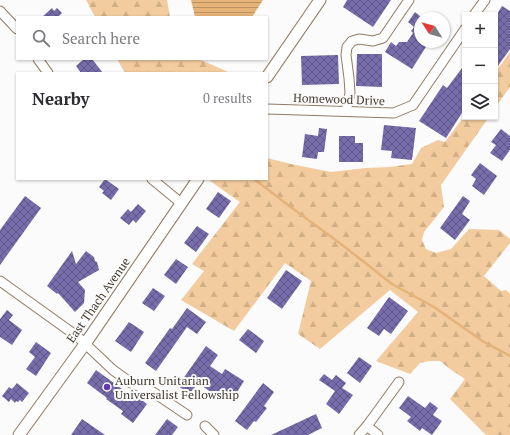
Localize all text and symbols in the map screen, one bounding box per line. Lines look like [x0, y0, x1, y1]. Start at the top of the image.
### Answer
north arrow [414, 12, 450, 48]
map controls [462, 12, 498, 120]
button: + [462, 12, 498, 48]
search box [16, 16, 268, 60]
icon: search [30, 27, 52, 49]
text: Search here [62, 28, 140, 48]
button: − [462, 48, 498, 84]
button: layers [462, 84, 498, 120]
text: Nearby [32, 87, 90, 110]
text: 0 results [203, 89, 252, 107]
street label: Homewood Drive [293, 90, 385, 108]
street label: East Thach Avenue [63, 254, 133, 346]
place label: Auburn Unitarian Universalist Fellowship [115, 373, 239, 402]
marker: Auburn Unitarian Universalist Fellowship [102, 382, 112, 392]

